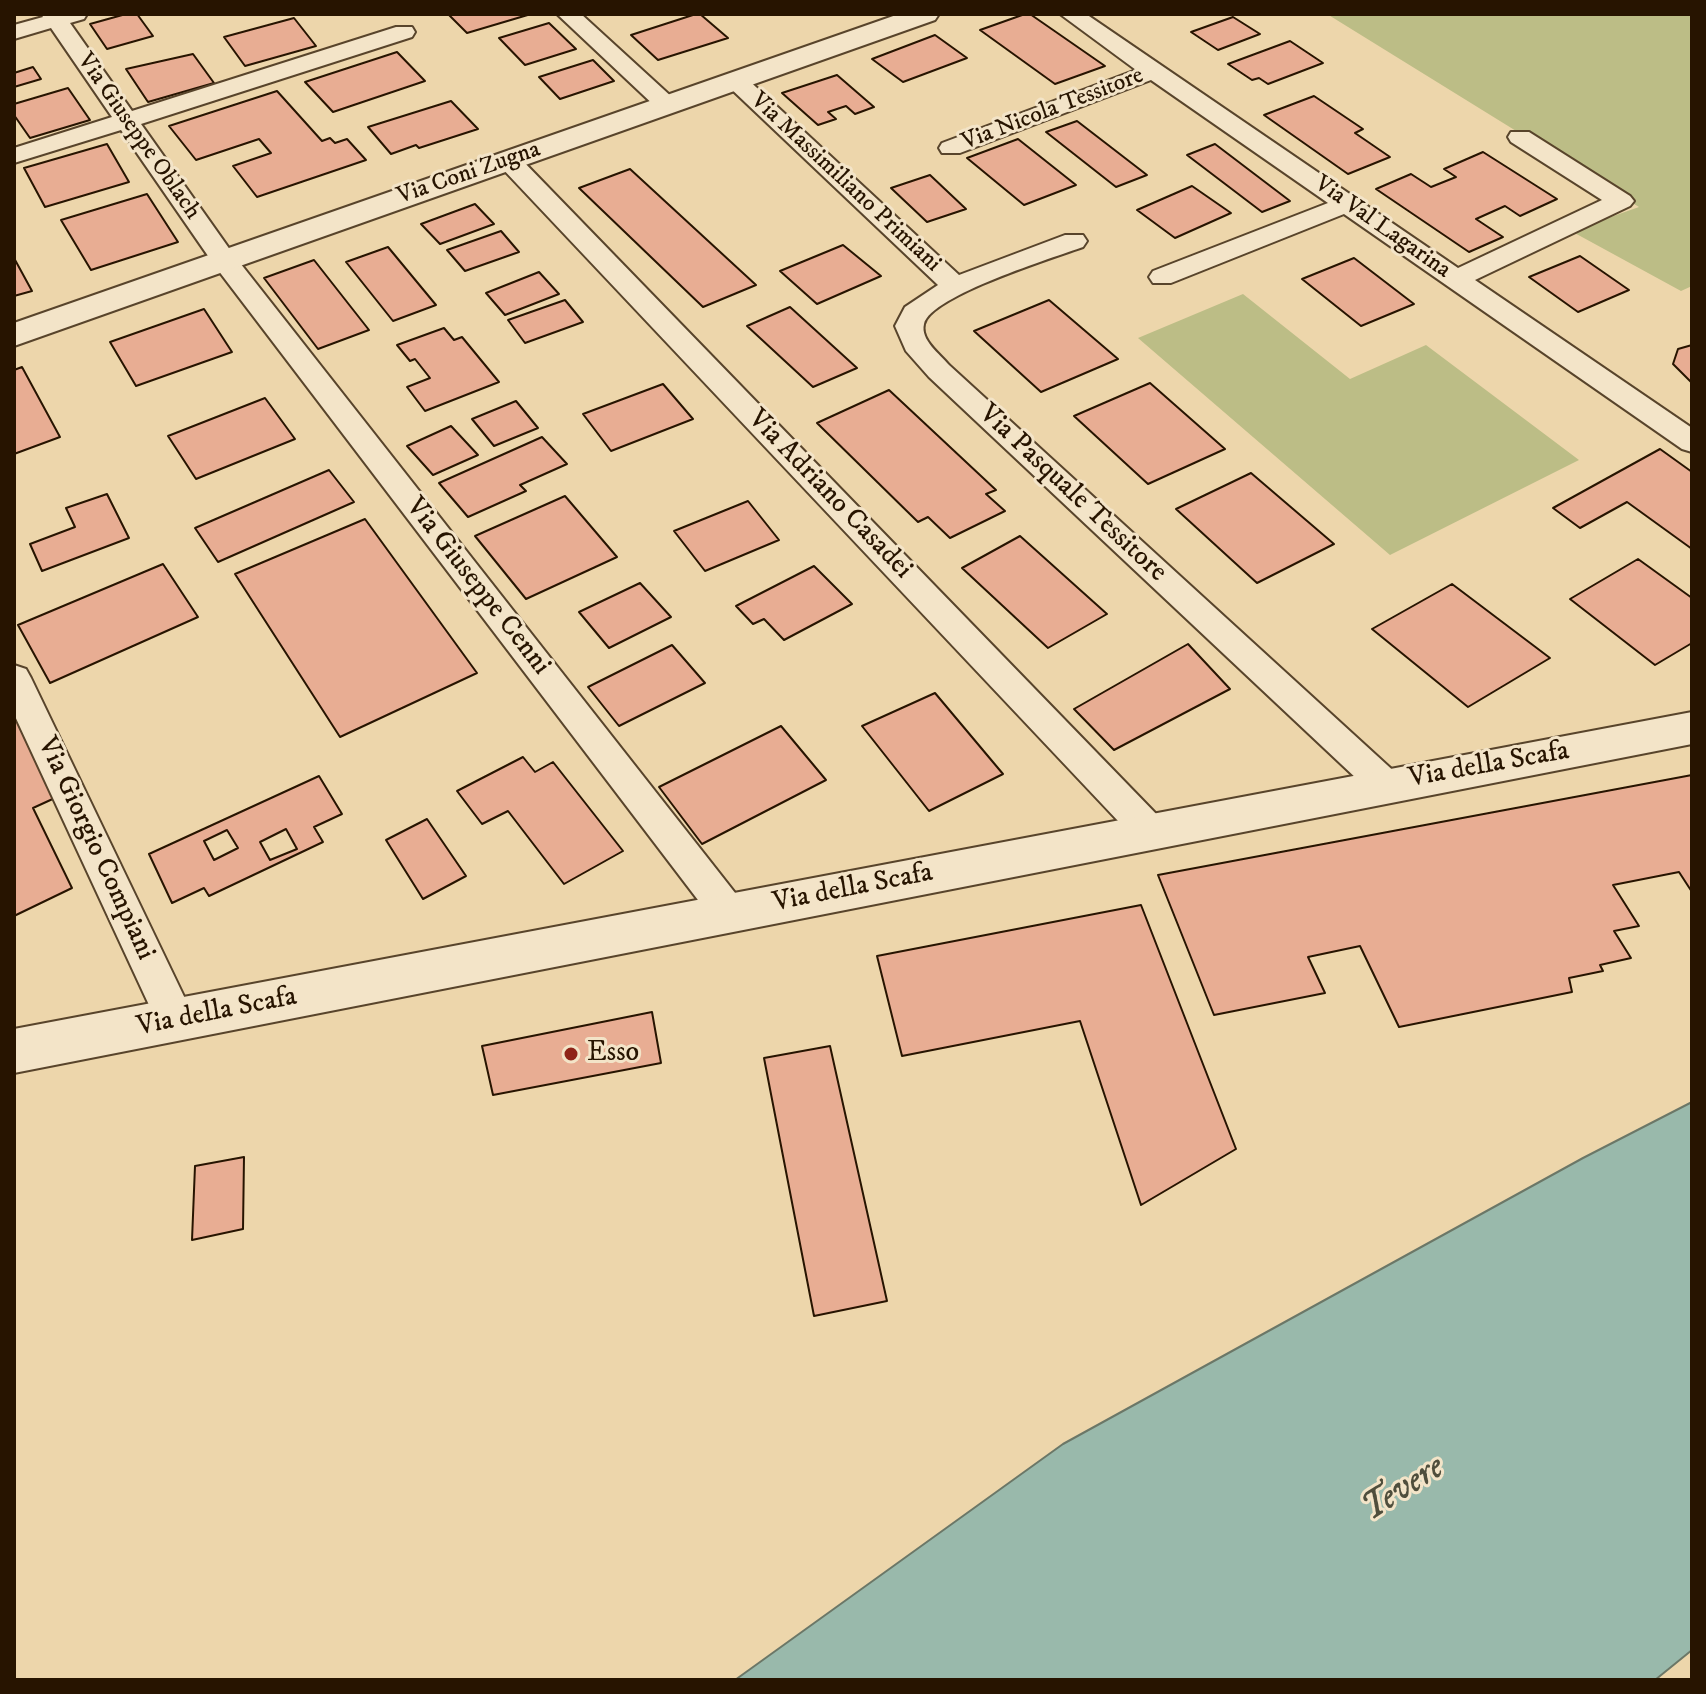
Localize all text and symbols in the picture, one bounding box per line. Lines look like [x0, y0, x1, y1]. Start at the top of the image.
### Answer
street label: Via Giuseppe Oblach [70, 48, 206, 226]
street label: Via Nicola Tessitore [958, 62, 1148, 158]
street label: Via Massimiliano Primiani [744, 87, 946, 279]
street label: Via Coni Zugna [394, 136, 544, 212]
street label: Via Val Lagarina [1308, 170, 1456, 286]
street label: Via Pasquale Tessitore [971, 398, 1173, 590]
street label: Via Adriano Casadei [740, 403, 918, 587]
street label: Via Giuseppe Cenni [397, 491, 557, 683]
street label: Via Giorgio Compiani [29, 732, 161, 966]
street label: Via della Scafa [1406, 735, 1572, 797]
street label: Via della Scafa [770, 857, 936, 921]
street label: Via della Scafa [134, 981, 300, 1045]
place label: Esso [587, 1037, 639, 1071]
marker: Esso [562, 1045, 580, 1063]
water label: Tevere [1355, 1447, 1453, 1533]

